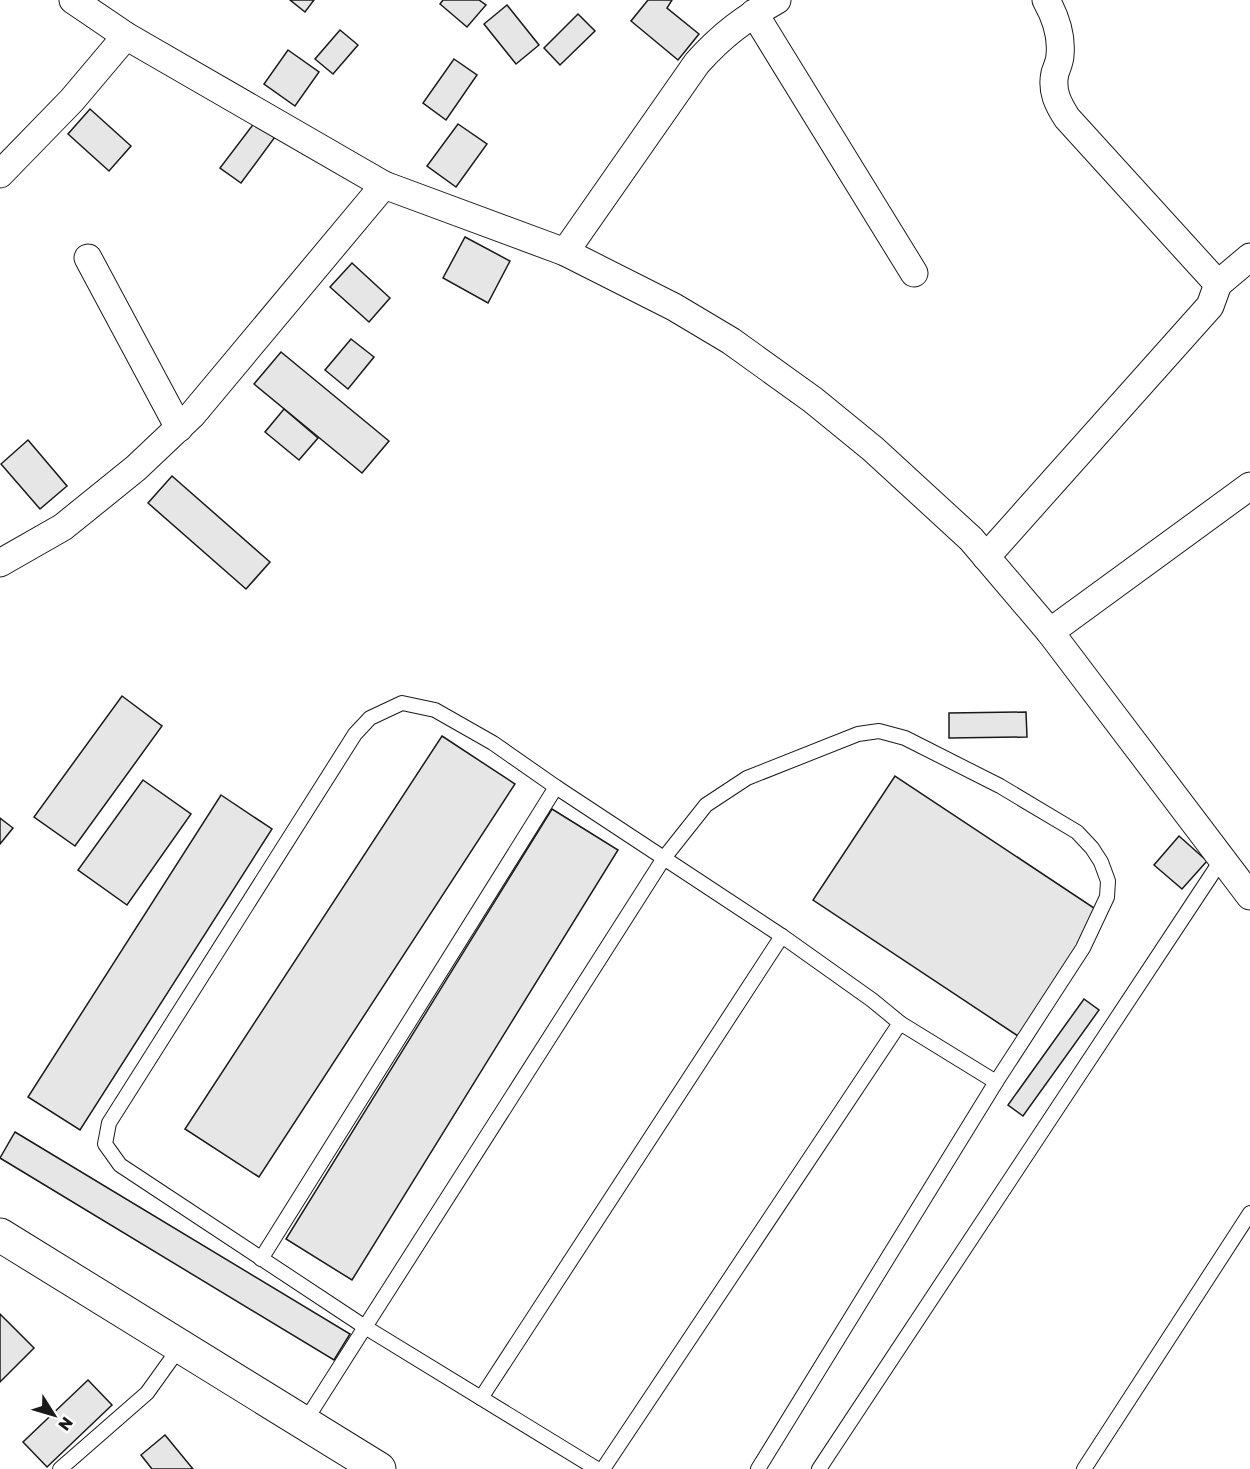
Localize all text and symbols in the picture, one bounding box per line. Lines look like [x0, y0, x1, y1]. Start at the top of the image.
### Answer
north arrow [24, 1385, 84, 1445]
text: N [54, 1413, 78, 1435]

